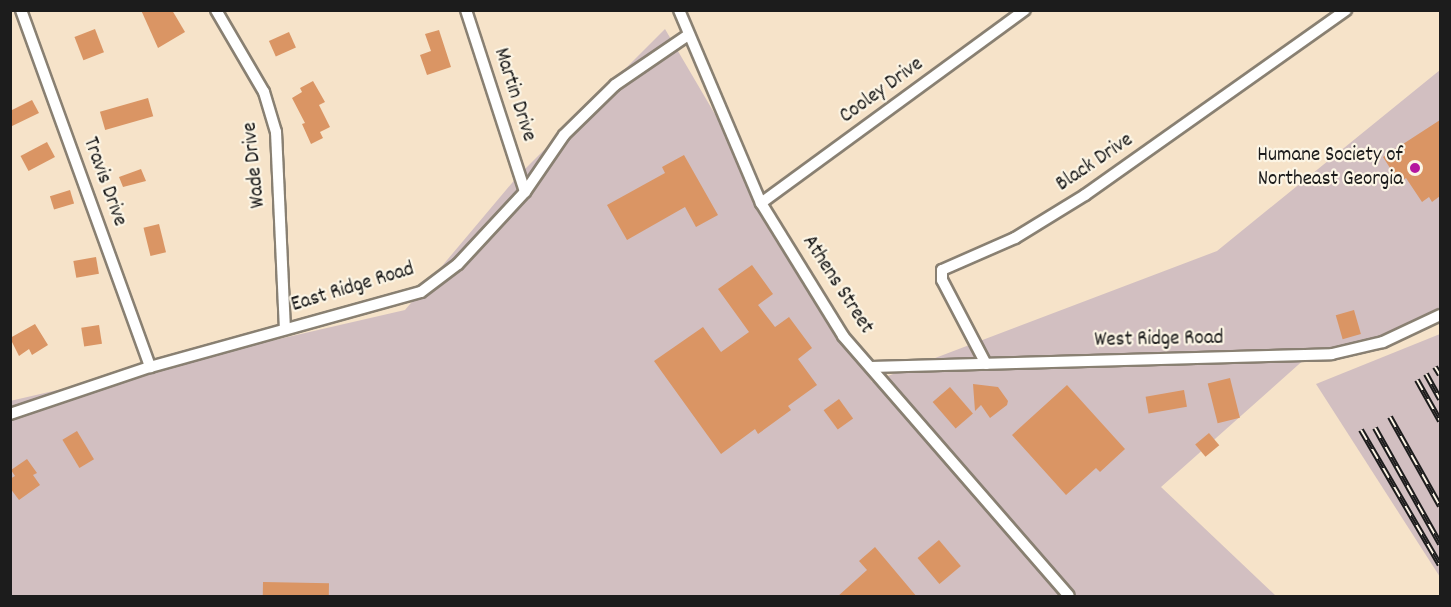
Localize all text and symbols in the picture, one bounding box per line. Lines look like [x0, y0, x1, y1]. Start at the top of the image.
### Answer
street label: Martin Drive [487, 45, 541, 145]
street label: Cooley Drive [835, 52, 929, 130]
street label: Wade Drive [238, 121, 272, 209]
street label: Black Drive [1052, 128, 1138, 198]
street label: Travis Drive [76, 134, 132, 230]
place label: Humane Society of Northeast Georgia [1257, 143, 1403, 193]
marker: Humane Society of Northeast Georgia [1408, 161, 1422, 175]
street label: Athens Street [796, 231, 878, 339]
street label: East Ridge Road [288, 257, 418, 319]
street label: West Ridge Road [1094, 326, 1224, 354]

